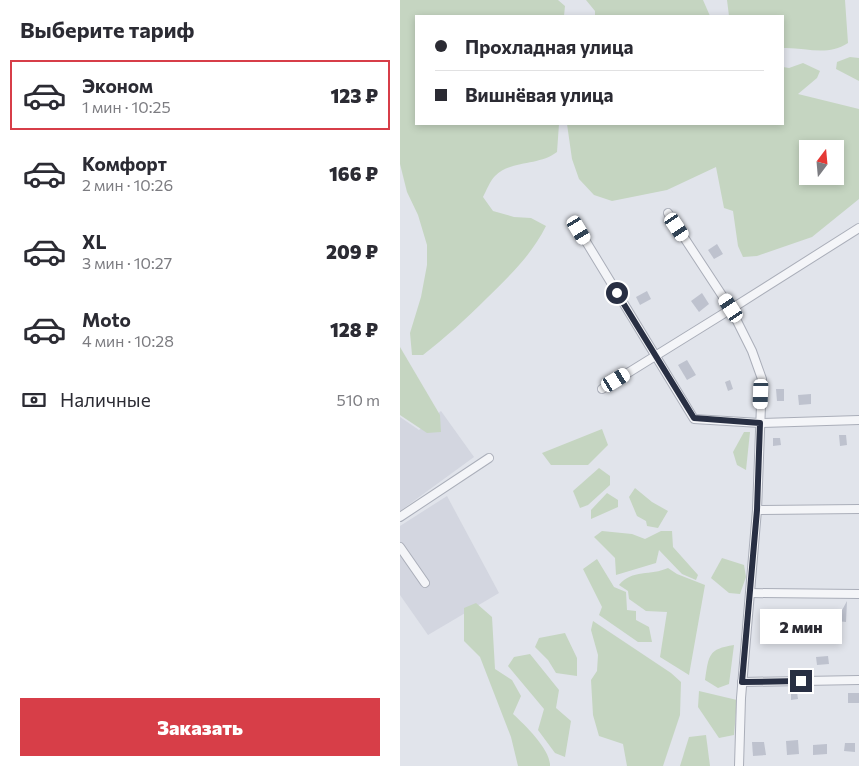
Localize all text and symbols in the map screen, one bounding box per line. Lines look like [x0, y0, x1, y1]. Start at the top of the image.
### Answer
text: Выберите тариф [20, 16, 194, 43]
text: Прохладная улица [465, 35, 633, 58]
icon: car [22, 73, 67, 118]
text: Эконом [82, 74, 153, 97]
text: Вишнёвая улица [465, 83, 614, 106]
text: 123 ₽ [330, 84, 378, 107]
text: 1 мин · 10:25 [82, 97, 171, 116]
north arrow [799, 140, 844, 185]
map controls [799, 140, 844, 185]
icon: car [22, 151, 67, 196]
text: Комфорт [82, 152, 167, 175]
text: 166 ₽ [329, 162, 378, 185]
text: 2 мин · 10:26 [82, 175, 173, 194]
car [662, 210, 691, 244]
car [564, 213, 593, 247]
icon: car [22, 229, 67, 274]
text: XL [82, 230, 107, 253]
text: 209 ₽ [326, 240, 378, 263]
text: 3 мин · 10:27 [82, 253, 172, 272]
route start [606, 282, 628, 304]
car [716, 291, 745, 325]
icon: car [22, 307, 67, 352]
text: Moto [82, 308, 131, 331]
text: 128 ₽ [330, 318, 378, 341]
text: 4 мин · 10:28 [82, 331, 174, 350]
car [599, 366, 632, 394]
car [752, 379, 769, 409]
icon: cash [20, 386, 48, 414]
text: Наличные [60, 388, 151, 411]
text: 510 m [337, 390, 380, 409]
callout: 2 мин [760, 608, 842, 644]
text: 2 мин [779, 617, 823, 636]
route end [790, 670, 812, 692]
button: Заказать [20, 698, 380, 756]

